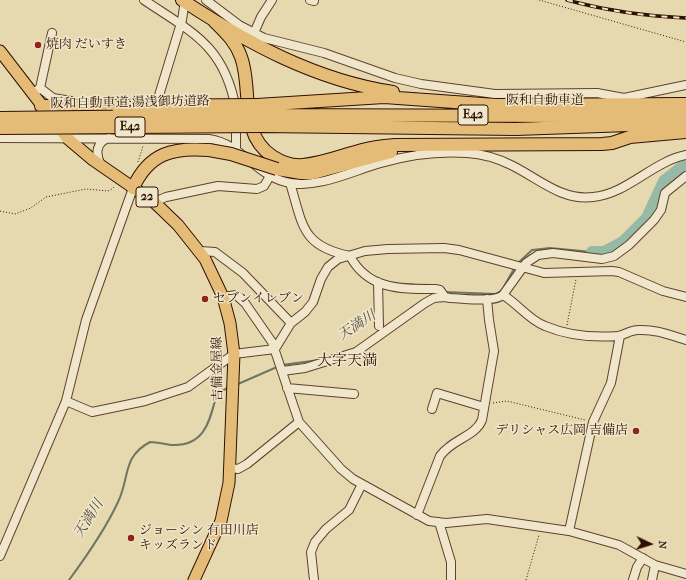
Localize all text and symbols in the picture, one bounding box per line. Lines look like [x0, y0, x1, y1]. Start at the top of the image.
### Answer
place label: 焼肉 だいすき [46, 37, 127, 53]
marker: 焼肉 だいすき [33, 40, 43, 50]
street label: 阪和自動車道 [506, 93, 584, 109]
street label: 阪和自動車道;湯浅御坊道路 [50, 94, 210, 112]
road number: E42 [458, 105, 488, 125]
road number: E42 [115, 117, 145, 137]
road number: 22 [136, 187, 158, 207]
place label: セブンイレブン [213, 291, 304, 307]
marker: セブンイレブン [200, 294, 210, 304]
water label: 天満川 [335, 308, 379, 344]
street label: 吉備金屋線 [210, 336, 226, 402]
district label: 大字天満 [317, 352, 377, 370]
place label: デリシャス広岡 吉備店 [495, 423, 628, 439]
marker: デリシャス広岡 吉備店 [631, 426, 641, 436]
water label: 天満川 [71, 497, 107, 541]
place label: ジョーシン 有田川店 キッズランド [139, 523, 259, 554]
north arrow [630, 524, 670, 564]
marker: ジョーシン 有田川店 キッズランド [126, 533, 136, 543]
text: N [656, 540, 669, 549]

